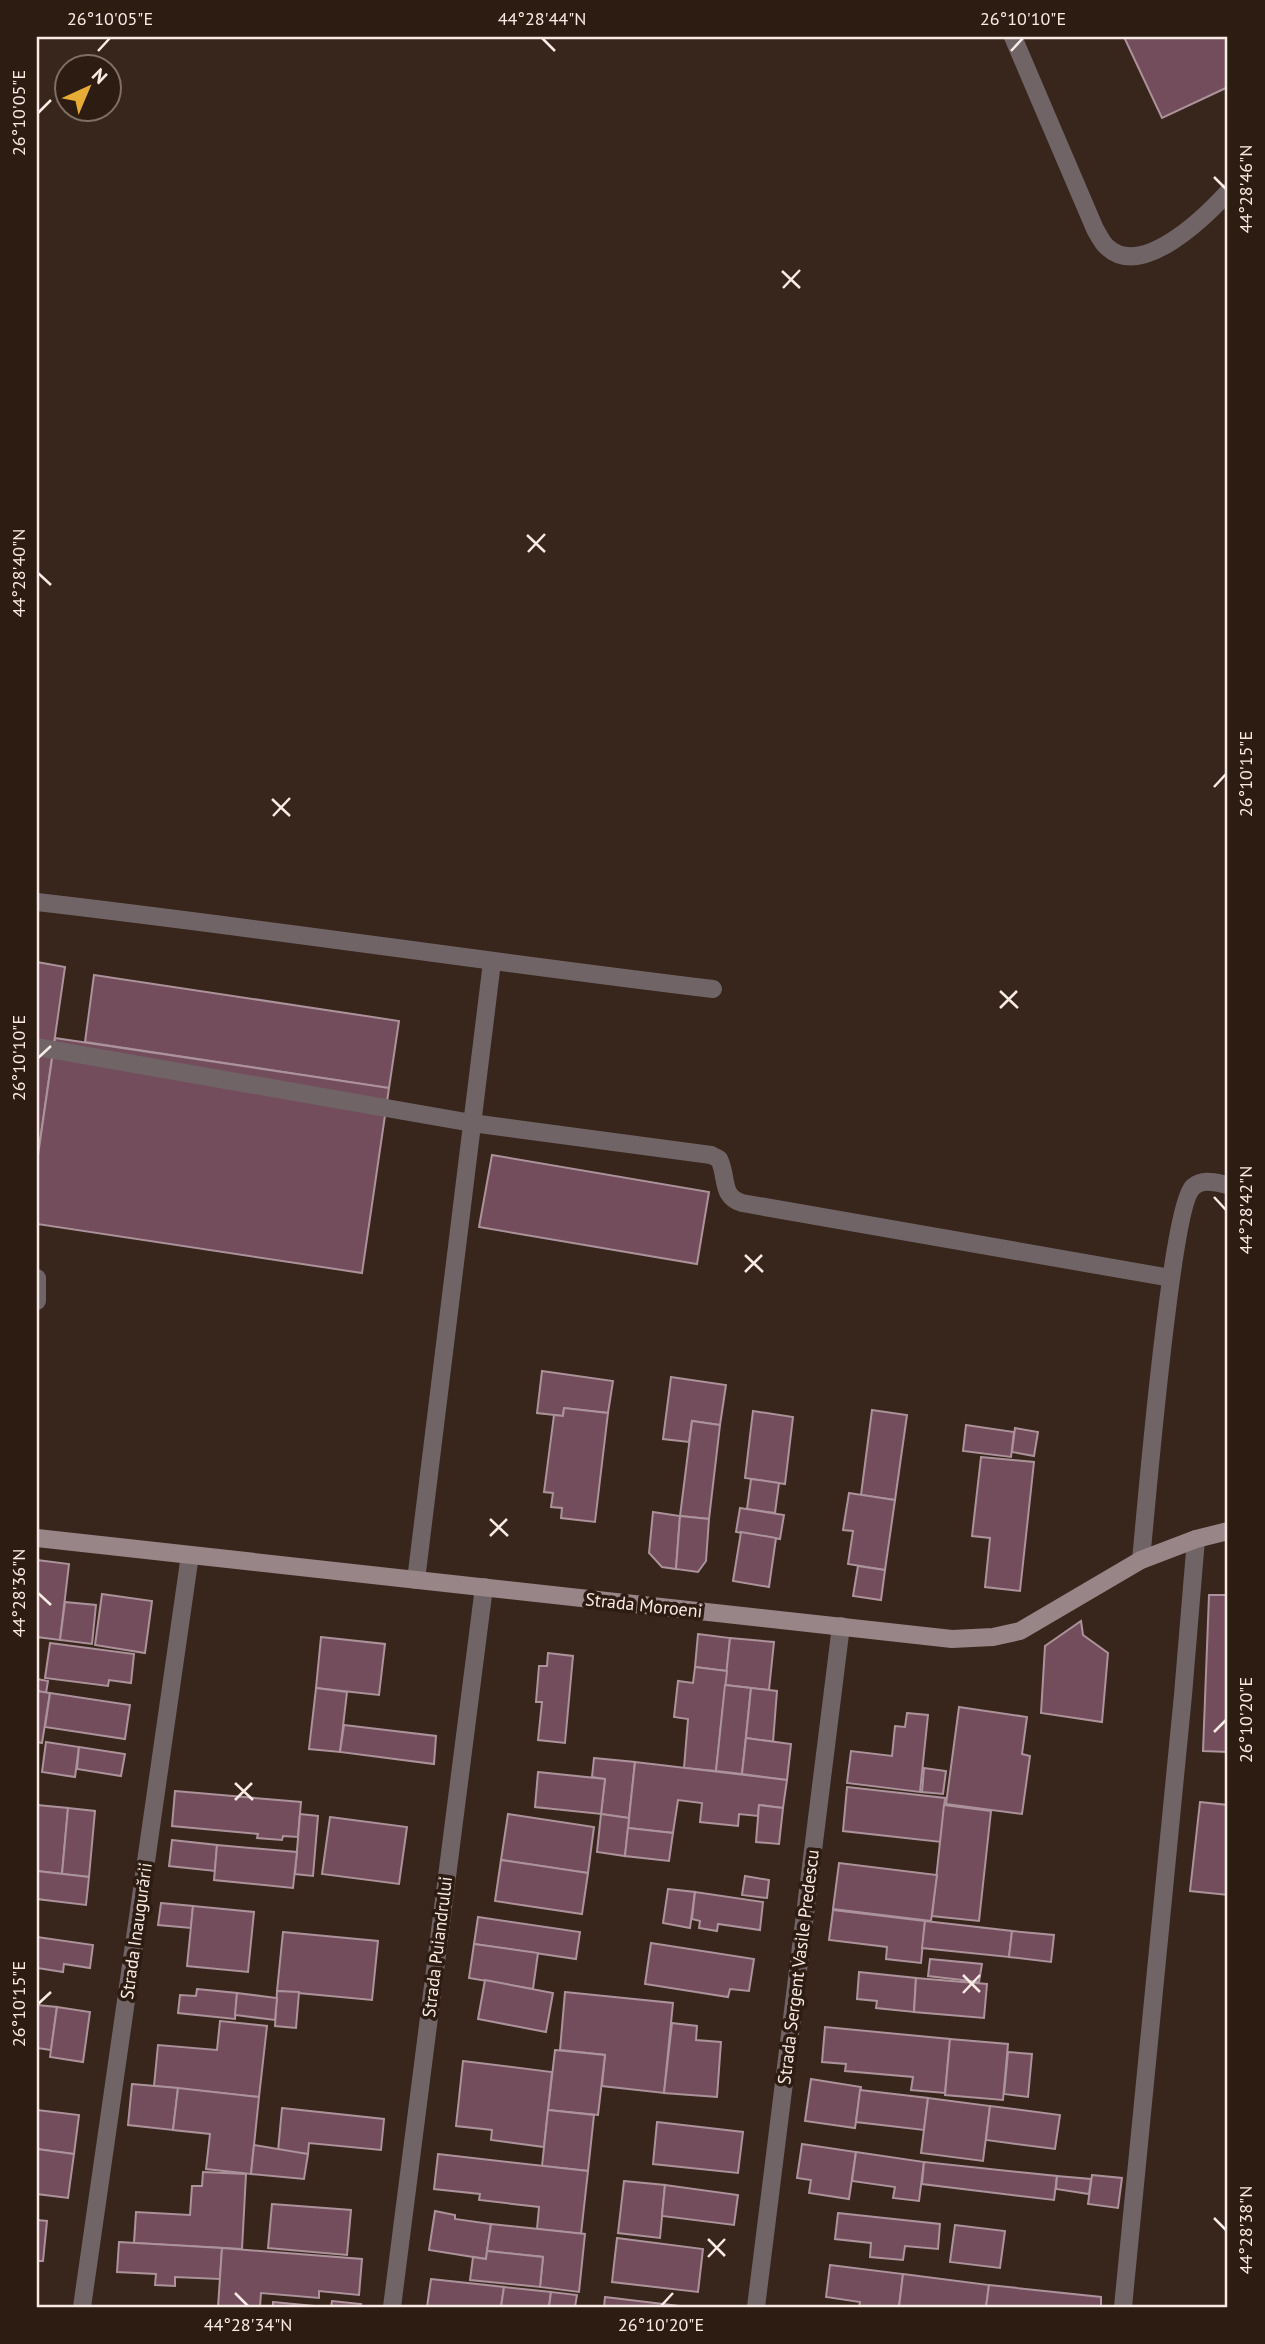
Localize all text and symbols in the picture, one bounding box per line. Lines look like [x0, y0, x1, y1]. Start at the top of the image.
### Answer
text: 26°10'05"E [67, 7, 153, 30]
text: 44°28'44"N [498, 7, 586, 30]
text: 26°10'10"E [980, 7, 1066, 30]
north arrow [52, 52, 122, 122]
text: N [87, 63, 113, 89]
text: 26°10'05"E [7, 70, 30, 156]
text: 44°28'46"N [1234, 145, 1257, 233]
text: 44°28'40"N [7, 529, 30, 617]
text: 26°10'15"E [1234, 731, 1257, 817]
text: 26°10'10"E [7, 1015, 30, 1101]
text: 44°28'42"N [1234, 1166, 1257, 1254]
text: 44°28'36"N [7, 1549, 30, 1637]
street label: Strada Moroeni [584, 1587, 704, 1623]
text: 26°10'20"E [1234, 1677, 1257, 1763]
street label: Strada Sergent Vasile Predescu [772, 1848, 824, 2086]
street label: Strada Inaugurării [115, 1861, 157, 2001]
street label: Strada Puiandrului [417, 1875, 457, 2019]
text: 26°10'15"E [7, 1961, 30, 2047]
text: 44°28'38"N [1234, 2186, 1257, 2274]
text: 44°28'34"N [204, 2313, 292, 2336]
text: 26°10'20"E [618, 2313, 704, 2336]

